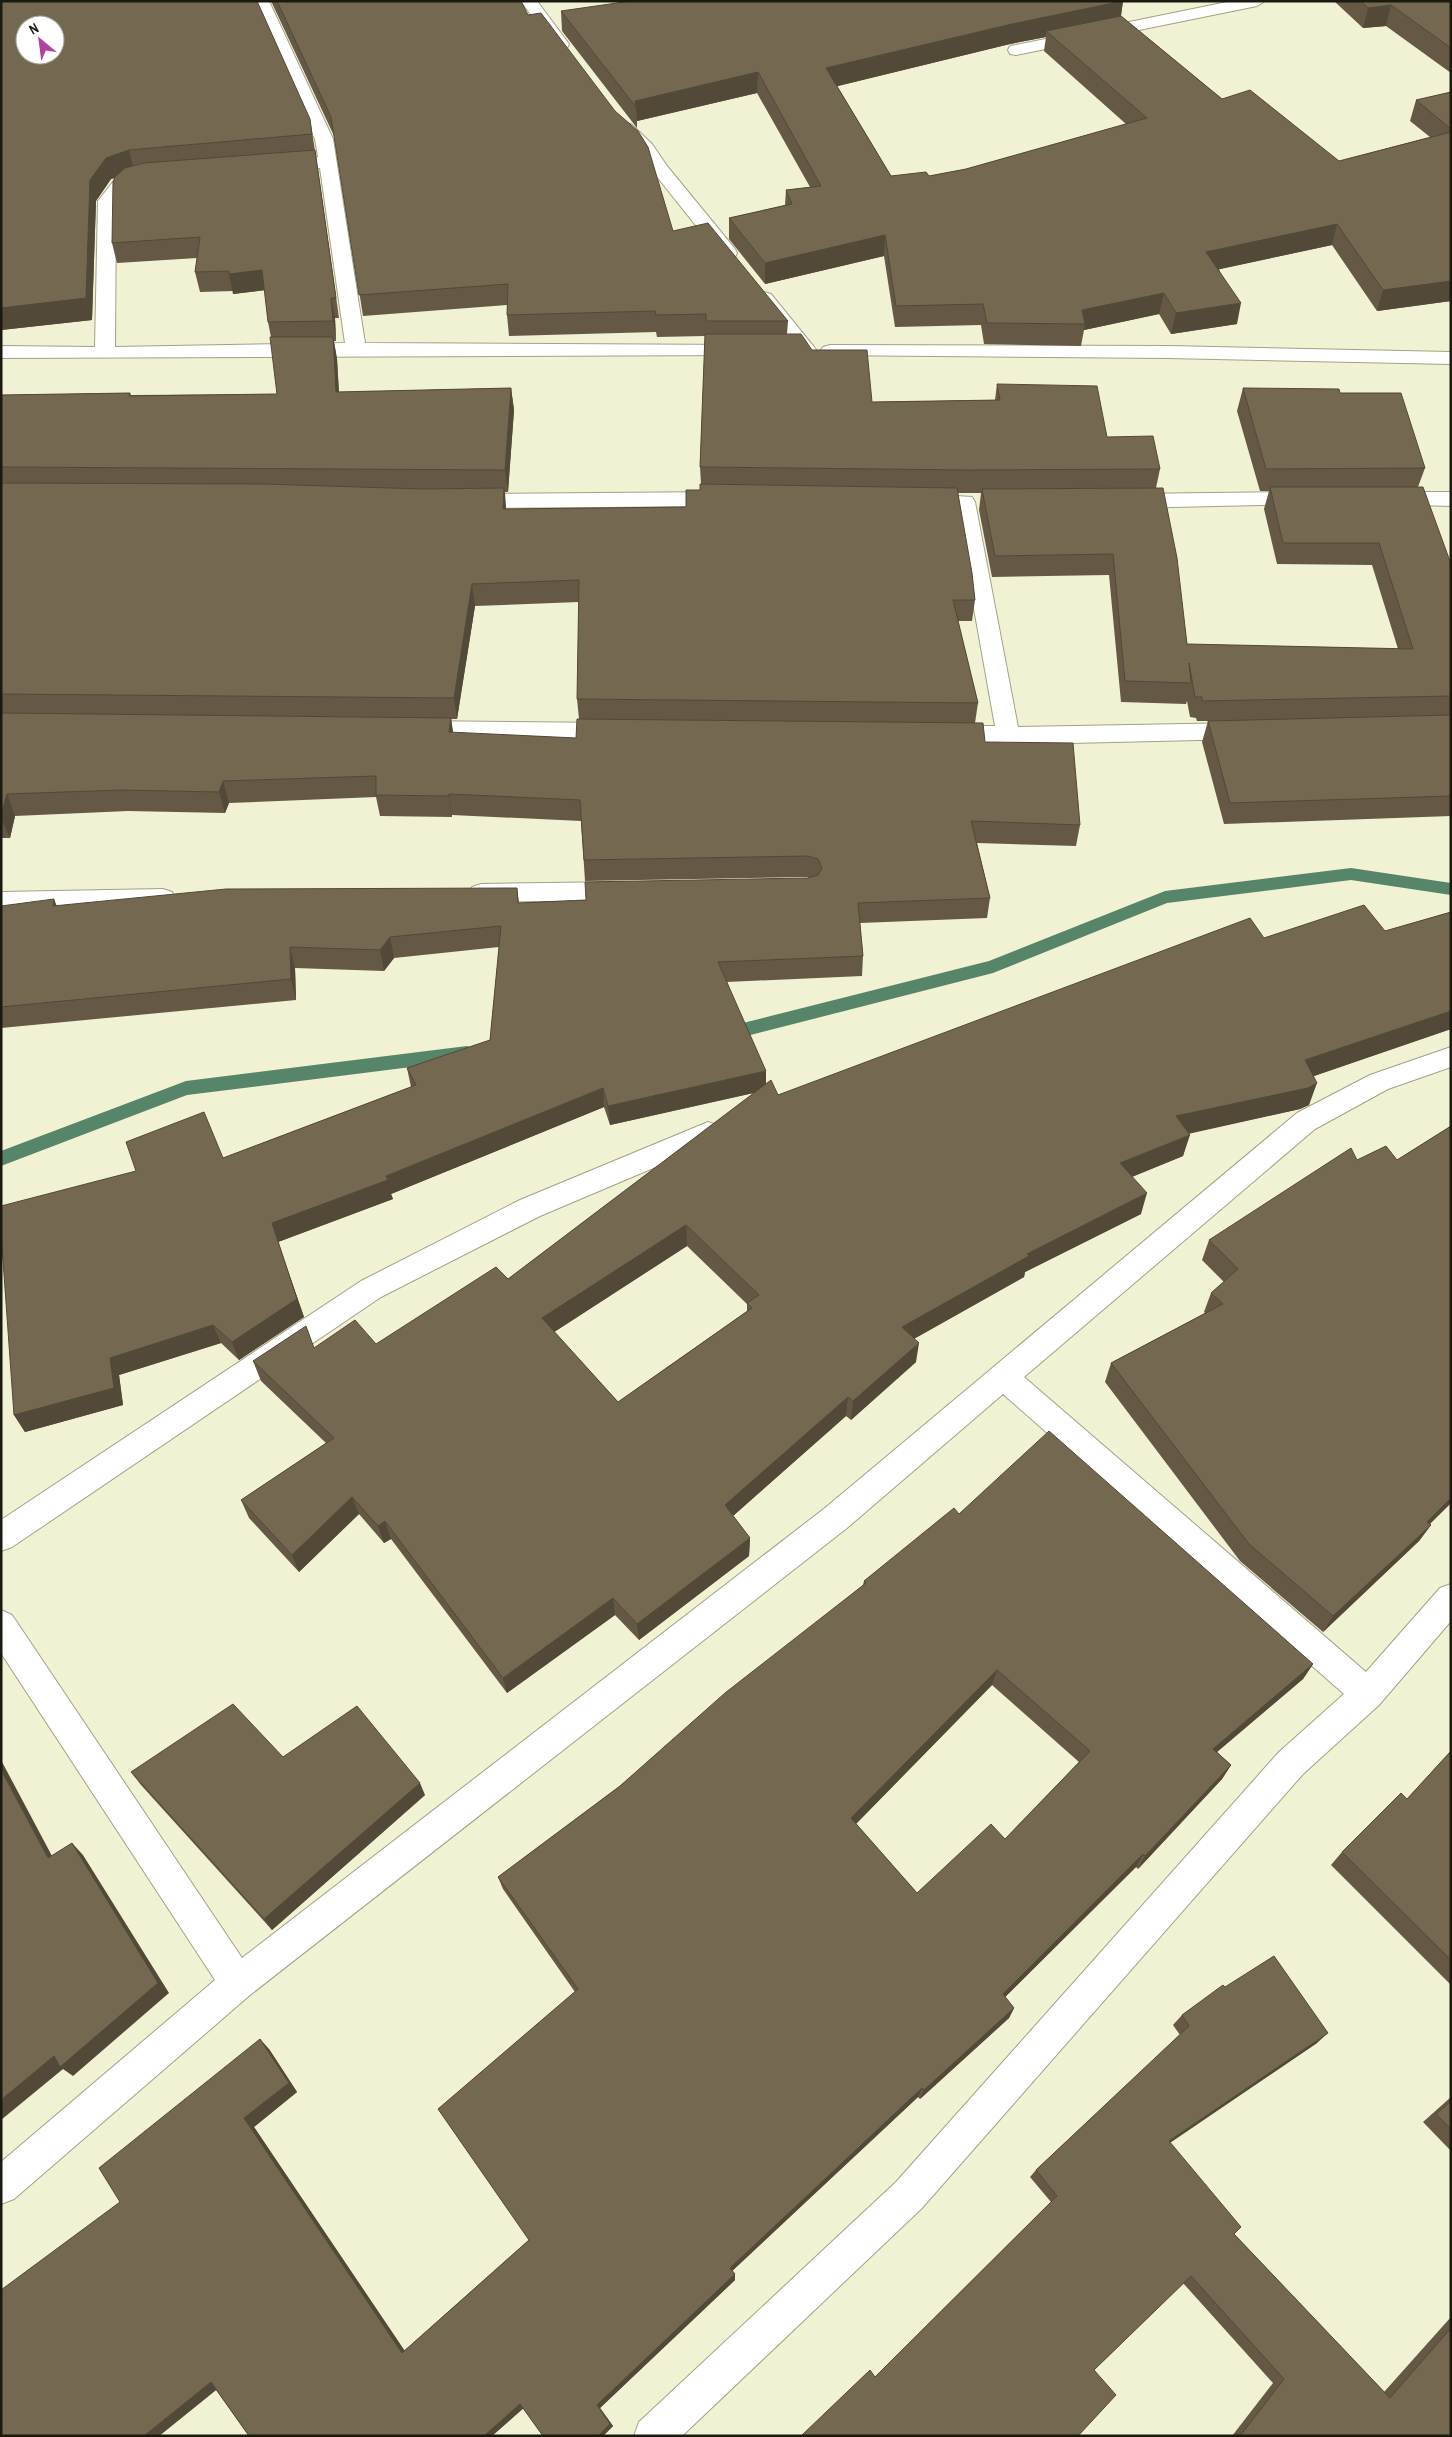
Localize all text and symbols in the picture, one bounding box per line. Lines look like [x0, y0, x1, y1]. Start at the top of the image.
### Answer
north arrow [15, 15, 65, 65]
text: N [26, 19, 42, 39]

